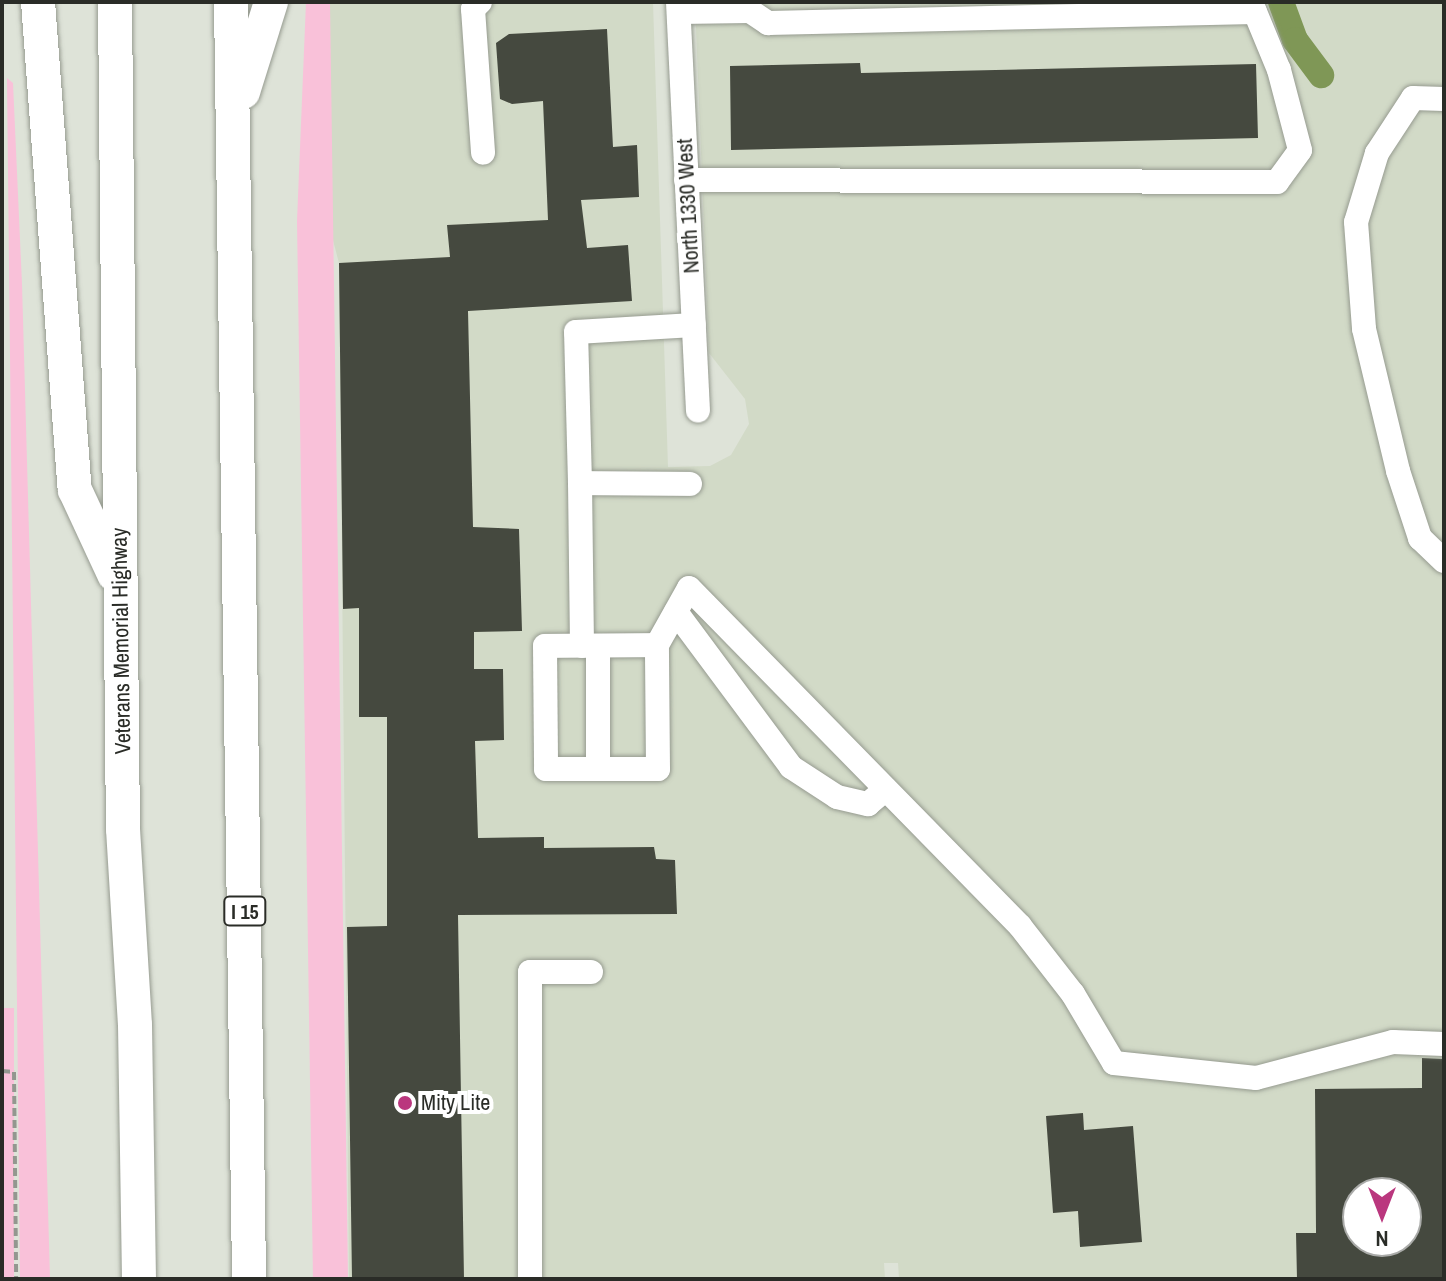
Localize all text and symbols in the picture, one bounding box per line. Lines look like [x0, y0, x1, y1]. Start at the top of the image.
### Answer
street label: North 1330 West [671, 138, 705, 274]
street label: Veterans Memorial Highway [106, 527, 136, 755]
road number: I 15 [223, 895, 267, 927]
place label: Mity Lite [421, 1090, 490, 1116]
marker: Mity Lite [396, 1094, 414, 1112]
north arrow [1342, 1177, 1422, 1257]
text: N [1375, 1224, 1389, 1254]

